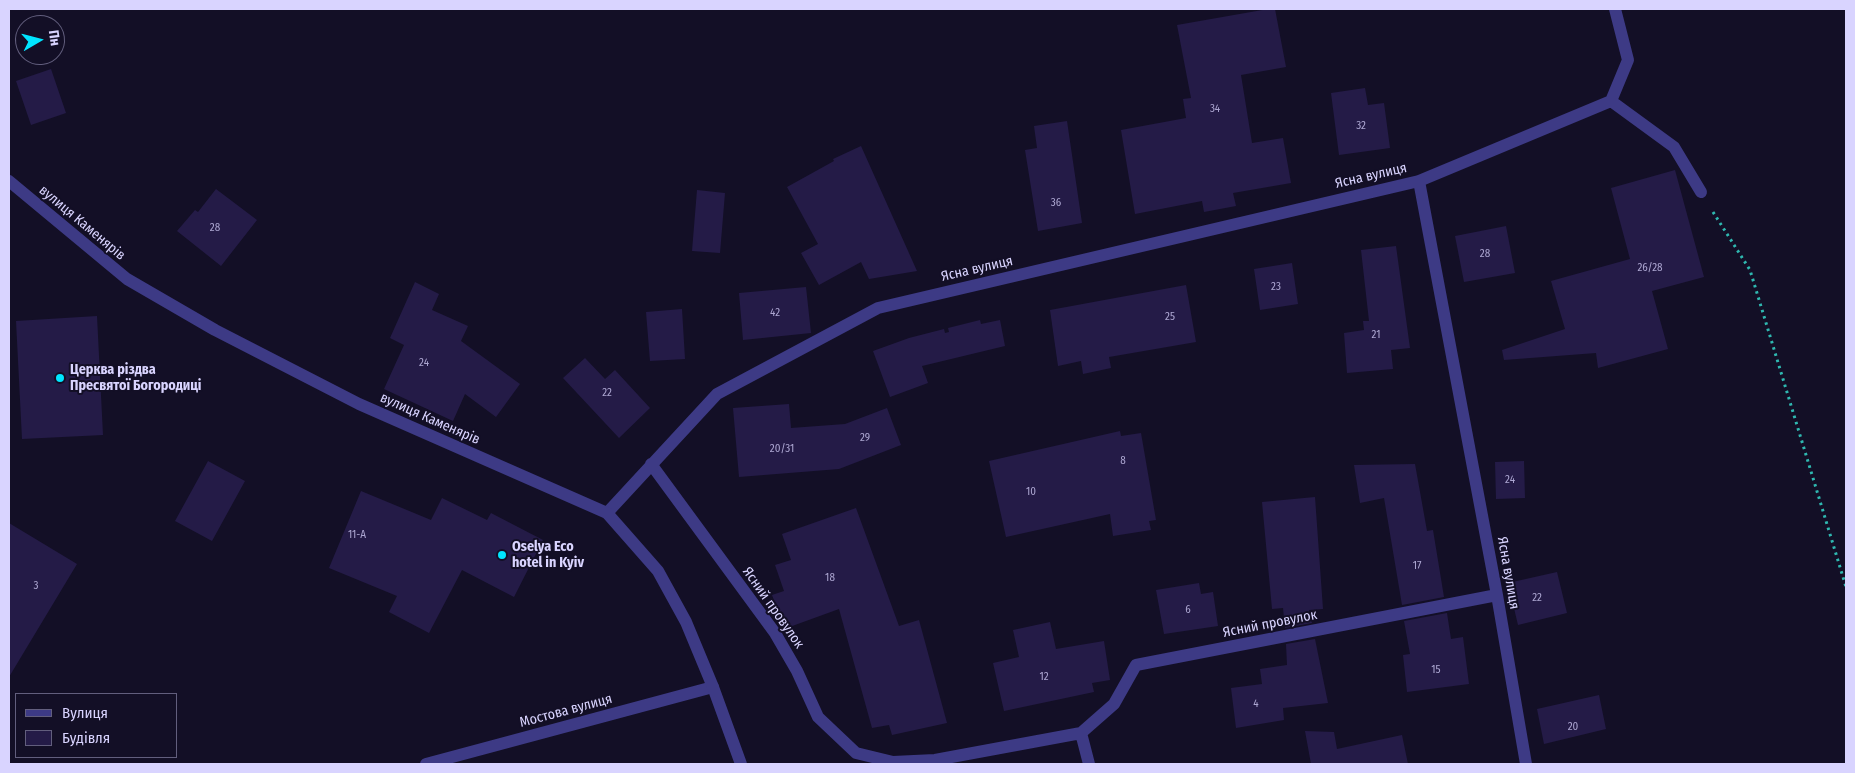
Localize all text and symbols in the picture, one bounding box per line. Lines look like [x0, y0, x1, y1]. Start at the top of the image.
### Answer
north arrow [15, 15, 65, 65]
text: Пн [45, 29, 64, 47]
house number: 34 [1210, 102, 1220, 116]
house number: 32 [1356, 119, 1366, 133]
street label: Ясна вулиця [1333, 160, 1409, 192]
street label: вулиця Каменярів [35, 182, 129, 264]
house number: 36 [1051, 196, 1061, 210]
house number: 28 [210, 221, 220, 235]
house number: 28 [1480, 247, 1490, 261]
street label: Ясна вулиця [939, 253, 1015, 285]
house number: 26/28 [1637, 261, 1663, 275]
house number: 23 [1271, 280, 1281, 294]
house number: 42 [770, 306, 780, 320]
house number: 25 [1165, 310, 1175, 324]
house number: 21 [1372, 328, 1380, 342]
house number: 24 [419, 356, 429, 370]
place label: Церква різдва Пресвятої Богородиці [70, 362, 201, 394]
marker: Церква різдва Пресвятої Богородиці [54, 372, 66, 384]
house number: 22 [602, 386, 612, 400]
street label: вулиця Каменярів [378, 389, 482, 449]
house number: 29 [860, 431, 870, 445]
house number: 20/31 [770, 442, 794, 456]
house number: 8 [1120, 454, 1126, 468]
house number: 24 [1505, 473, 1515, 487]
house number: 10 [1026, 485, 1036, 499]
house number: 11-А [348, 528, 366, 542]
street label: Ясна вулиця [1493, 535, 1523, 611]
place label: Oselya Eco hotel in Kyiv [512, 539, 584, 572]
marker: Oselya Eco hotel in Kyiv [496, 549, 508, 561]
house number: 17 [1413, 559, 1421, 573]
street label: Ясний провулок [739, 564, 807, 652]
house number: 18 [825, 571, 835, 585]
house number: 3 [34, 579, 38, 593]
house number: 22 [1532, 591, 1542, 605]
house number: 6 [1185, 603, 1191, 617]
street label: Ясний провулок [1221, 607, 1319, 641]
house number: 15 [1431, 663, 1441, 677]
house number: 12 [1039, 670, 1049, 684]
street label: Мостова вулиця [518, 691, 614, 731]
legend [15, 693, 178, 758]
house number: 4 [1253, 697, 1259, 711]
text: Вулиця [62, 704, 108, 722]
house number: 20 [1568, 720, 1578, 734]
text: Будівля [62, 729, 110, 747]

